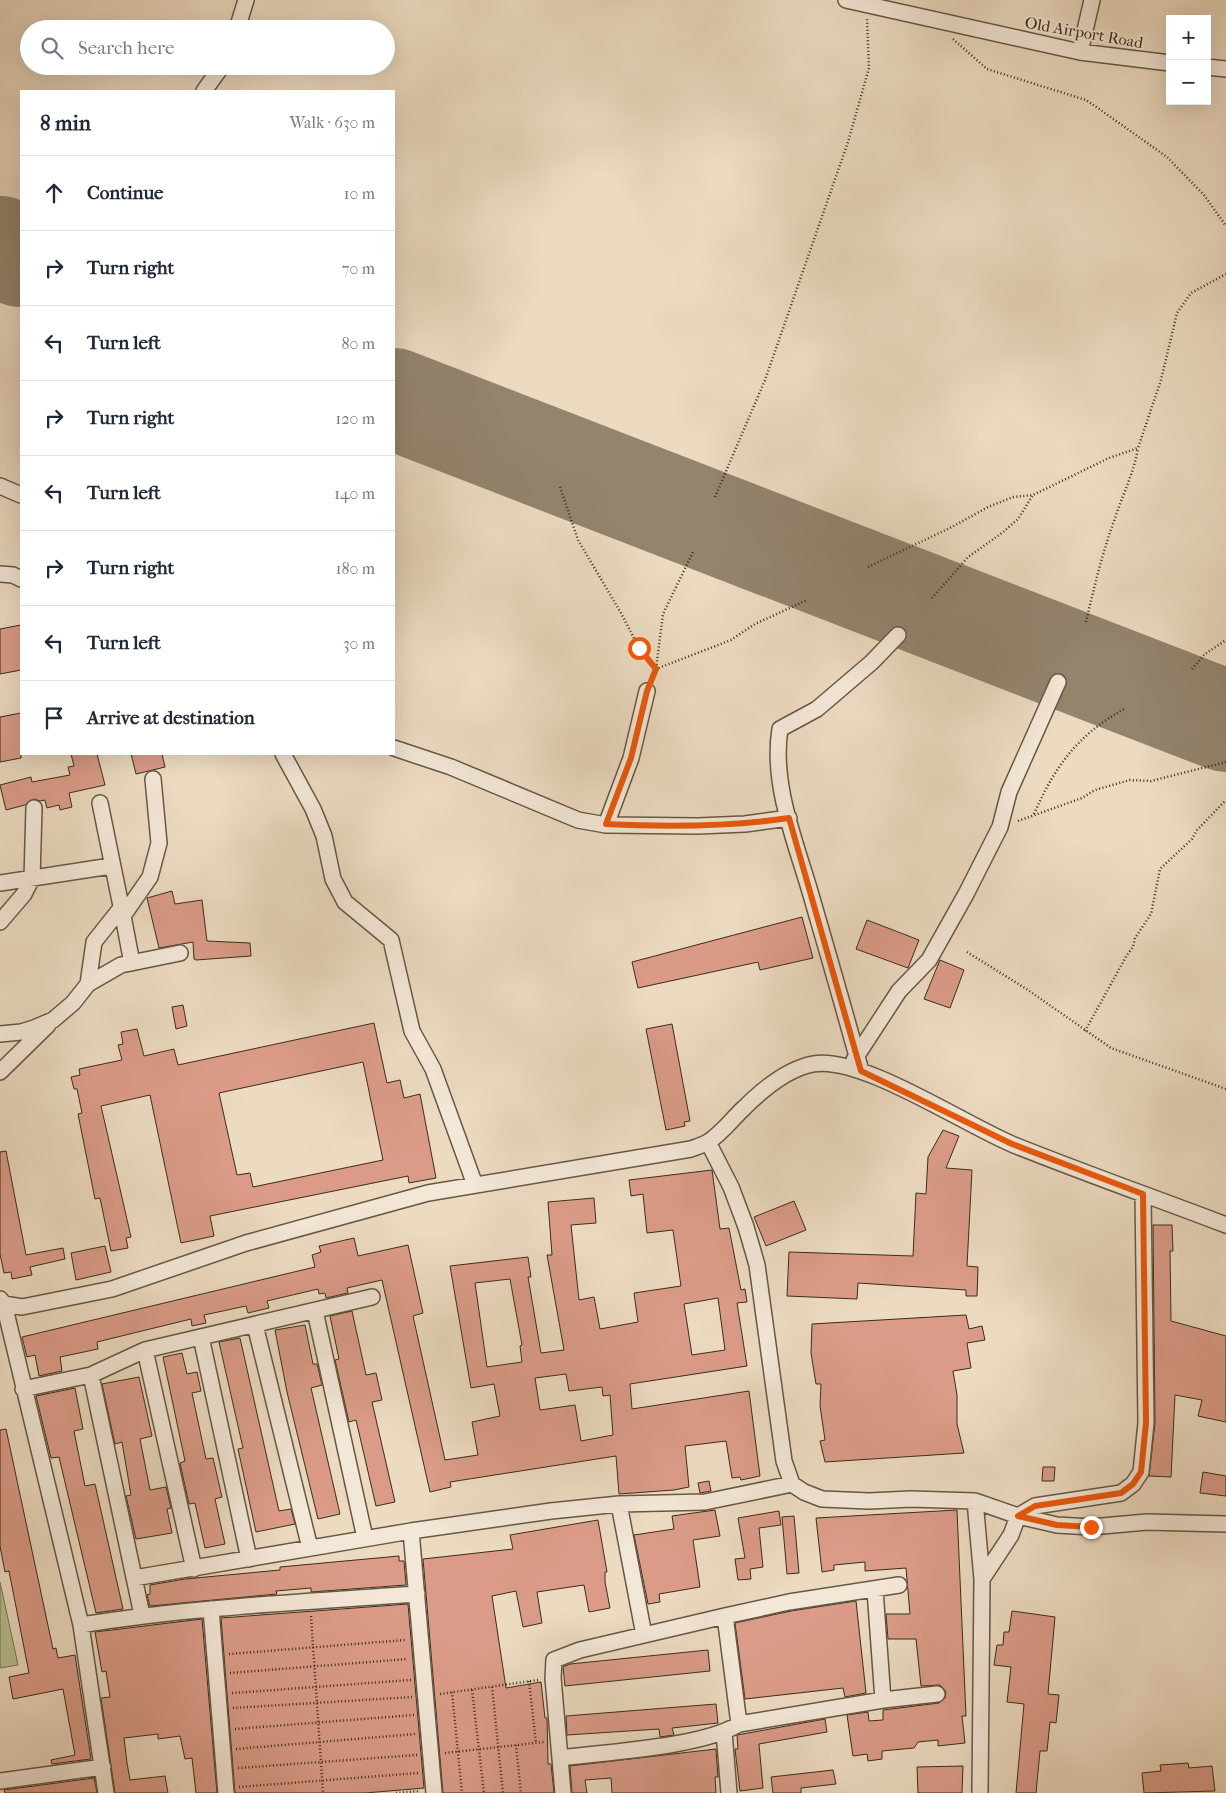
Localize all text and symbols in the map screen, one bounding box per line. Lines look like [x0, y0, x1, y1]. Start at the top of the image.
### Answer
street label: Old Airport Road [1023, 13, 1145, 52]
map controls [1166, 15, 1211, 105]
button: + [1166, 15, 1211, 60]
search box [20, 20, 395, 75]
icon: search [38, 34, 66, 62]
text: Search here [78, 37, 174, 59]
button: − [1166, 60, 1211, 105]
text: 8 min [40, 111, 91, 135]
text: Walk · 630 m [289, 113, 375, 132]
icon: ahead [40, 179, 68, 207]
text: Continue [87, 182, 163, 204]
text: 10 m [344, 184, 375, 203]
icon: right [40, 254, 68, 282]
text: Turn right [87, 257, 174, 279]
text: 70 m [342, 259, 375, 278]
icon: left [40, 329, 68, 357]
text: Turn left [87, 332, 161, 354]
text: 80 m [341, 334, 375, 353]
icon: right [40, 404, 68, 432]
text: Turn right [87, 407, 174, 429]
text: 120 m [336, 409, 375, 428]
icon: left [40, 479, 68, 507]
text: Turn left [87, 482, 161, 504]
text: 140 m [334, 484, 375, 503]
icon: right [40, 554, 68, 582]
text: Turn right [87, 557, 174, 579]
text: 180 m [336, 559, 375, 578]
icon: left [40, 629, 68, 657]
text: Turn left [87, 632, 161, 654]
text: 30 m [343, 634, 375, 653]
route start [628, 637, 651, 660]
icon: arrive [40, 704, 68, 732]
text: Arrive at destination [87, 707, 255, 729]
route end [1080, 1516, 1103, 1539]

